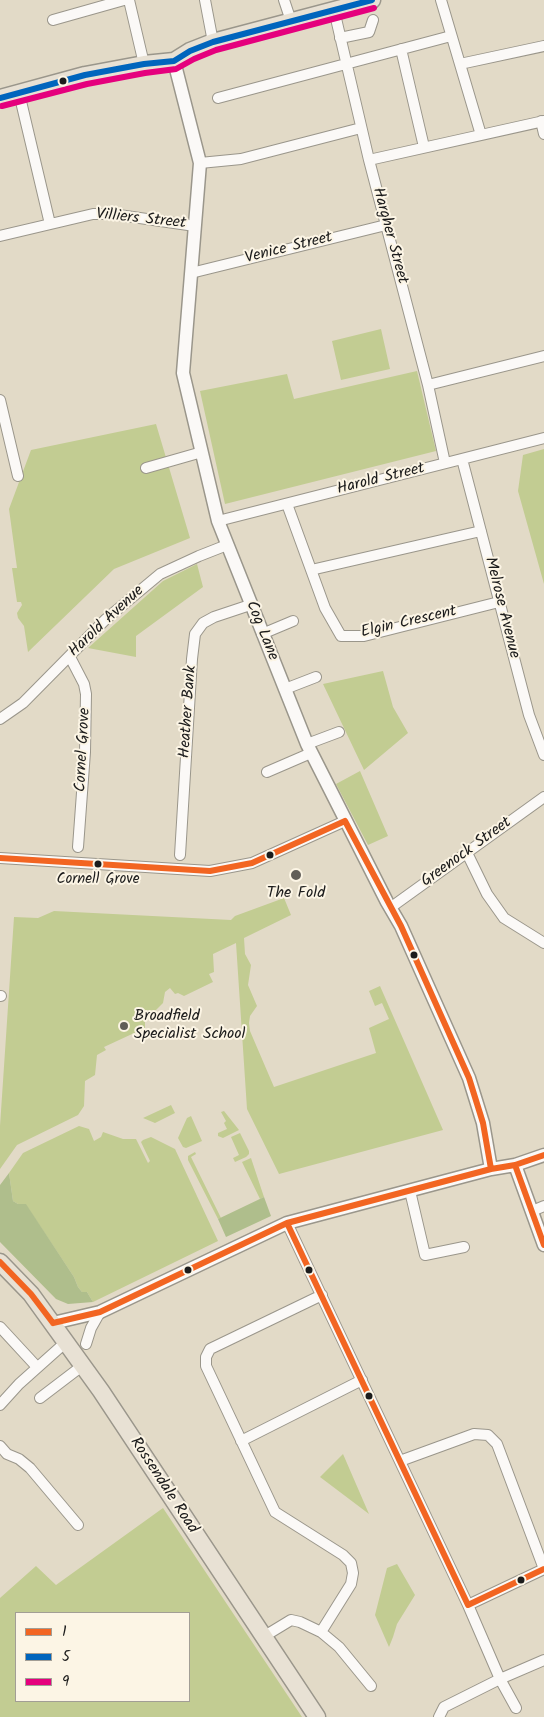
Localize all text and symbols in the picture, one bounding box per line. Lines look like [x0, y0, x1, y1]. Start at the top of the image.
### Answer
unlabelled marker [58, 76, 68, 86]
street label: Hargher Street [367, 186, 411, 286]
street label: Villiers Street [95, 206, 187, 234]
street label: Venice Street [243, 229, 335, 269]
street label: Harold Street [335, 460, 427, 500]
street label: Melrose Avenue [479, 555, 523, 661]
street label: Harold Avenue [65, 582, 149, 662]
street label: Cog Lane [240, 598, 282, 664]
street label: Elgin Crescent [359, 603, 459, 643]
street label: Heather Bank [176, 665, 202, 759]
street label: Cornel Grove [72, 707, 96, 793]
street label: Greenock Street [418, 814, 516, 892]
unlabelled marker [265, 850, 275, 860]
marker: Cornell Grove [93, 859, 103, 869]
marker: The Fold [289, 868, 303, 882]
place label: Cornell Grove [57, 871, 139, 889]
place label: The Fold [267, 884, 325, 904]
unlabelled marker [409, 950, 419, 960]
place label: Broadfield Specialist School [134, 1007, 246, 1045]
marker: Broadfield Specialist School [118, 1020, 130, 1032]
unlabelled marker [183, 1265, 193, 1275]
unlabelled marker [304, 1265, 314, 1275]
unlabelled marker [364, 1391, 374, 1401]
street label: Rossendale Road [125, 1434, 201, 1538]
unlabelled marker [516, 1575, 526, 1585]
legend [15, 1612, 190, 1702]
text: 1 [62, 1620, 67, 1644]
text: 5 [62, 1645, 70, 1669]
text: 9 [62, 1670, 69, 1694]

